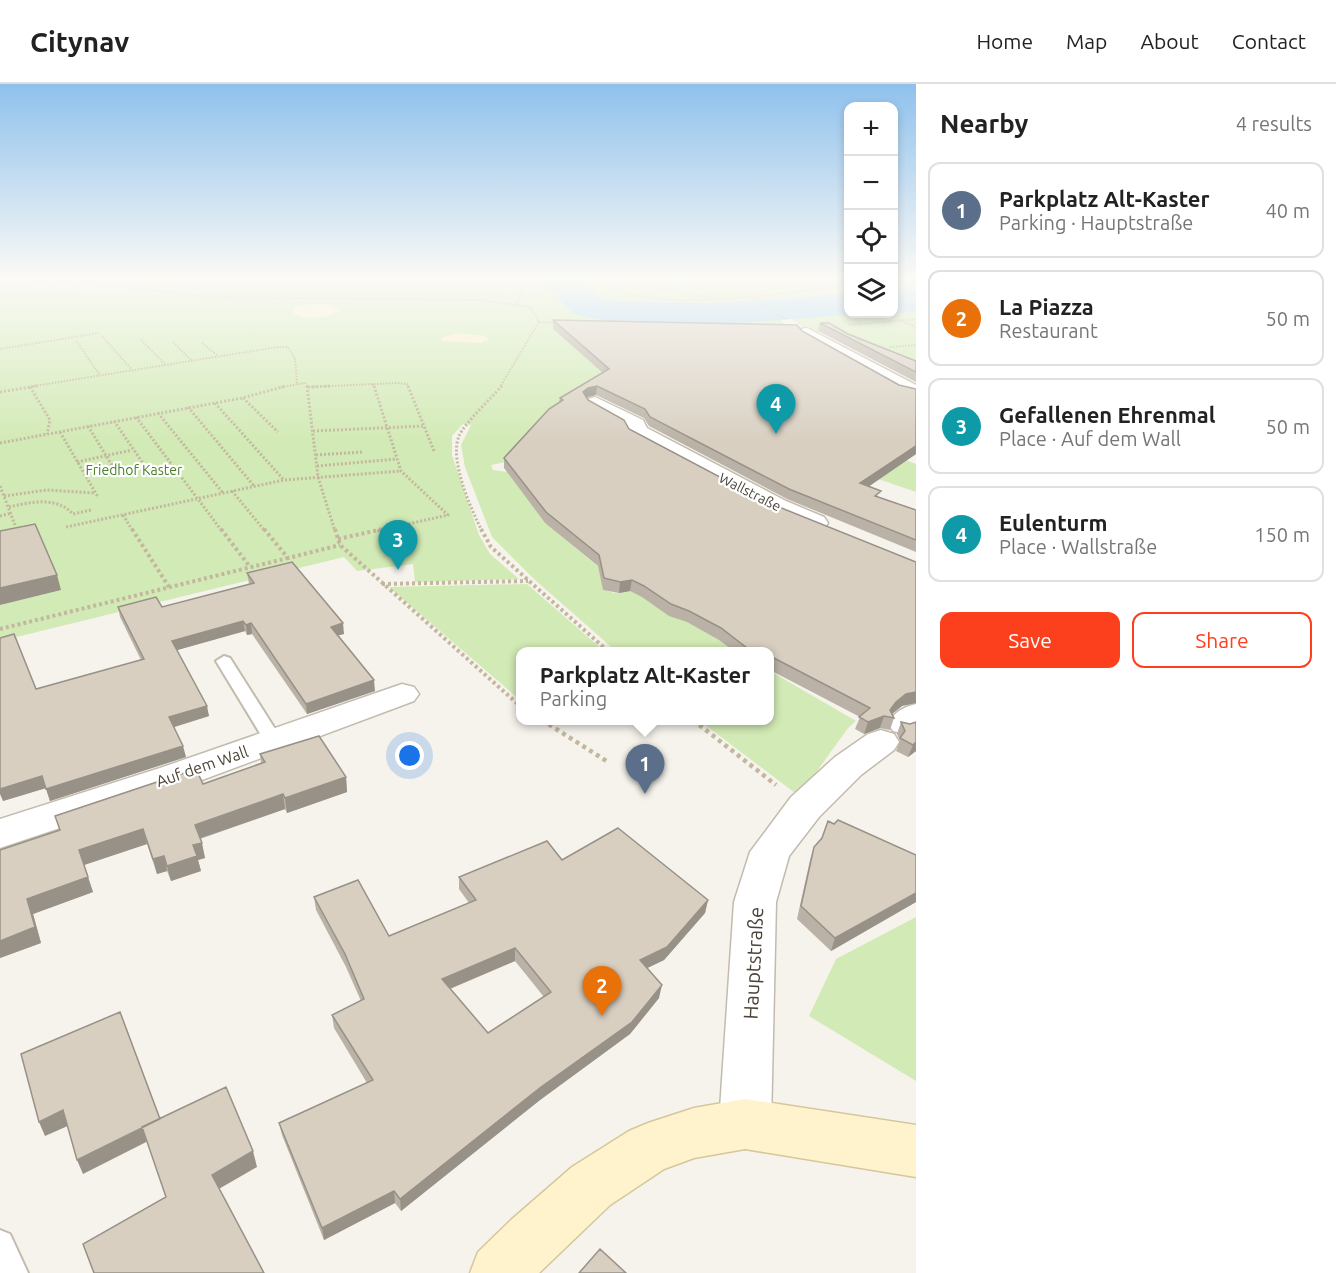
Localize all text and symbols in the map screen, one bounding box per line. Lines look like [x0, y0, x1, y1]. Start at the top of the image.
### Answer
text: Citynav [30, 26, 129, 57]
text: Home [976, 29, 1033, 53]
text: Map [1066, 29, 1107, 53]
text: About [1140, 29, 1199, 53]
text: Contact [1232, 29, 1306, 53]
map controls [844, 102, 898, 318]
button: + [844, 102, 898, 156]
text: Nearby [940, 109, 1028, 138]
text: 4 results [1236, 112, 1312, 135]
button: − [844, 156, 898, 210]
text: Parkplatz Alt-Kaster [999, 186, 1210, 211]
text: 1 [956, 199, 967, 222]
text: 40 m [1266, 199, 1310, 222]
button: locate [844, 210, 898, 264]
text: Parking · Hauptstraße [999, 211, 1193, 234]
button: layers [844, 264, 898, 318]
text: La Piazza [999, 294, 1094, 319]
text: 2 [956, 307, 967, 330]
text: 50 m [1266, 307, 1310, 330]
text: Restaurant [999, 319, 1098, 342]
pin: 4 [756, 384, 796, 434]
text: Gefallenen Ehrenmal [999, 402, 1215, 427]
text: 3 [956, 415, 967, 438]
text: 50 m [1266, 415, 1310, 438]
text: Place · Auf dem Wall [999, 427, 1181, 450]
park label: Friedhof Kaster [86, 462, 183, 478]
street label: Wallstraße [716, 470, 784, 514]
text: Eulenturm [999, 510, 1108, 535]
pin: 3 [378, 520, 418, 570]
text: 4 [956, 523, 967, 546]
text: 150 m [1254, 523, 1310, 546]
text: Place · Wallstraße [999, 535, 1157, 558]
button: Save [940, 612, 1120, 668]
button: Share [1132, 612, 1312, 668]
popup [516, 647, 774, 725]
text: Parkplatz Alt-Kaster [540, 662, 750, 687]
text: Parking [540, 687, 607, 710]
your location [395, 741, 424, 770]
street label: Auf dem Wall [154, 742, 250, 790]
pin: 1 [626, 744, 664, 794]
street label: Hauptstraße [739, 906, 767, 1020]
pin: 2 [582, 966, 622, 1016]

